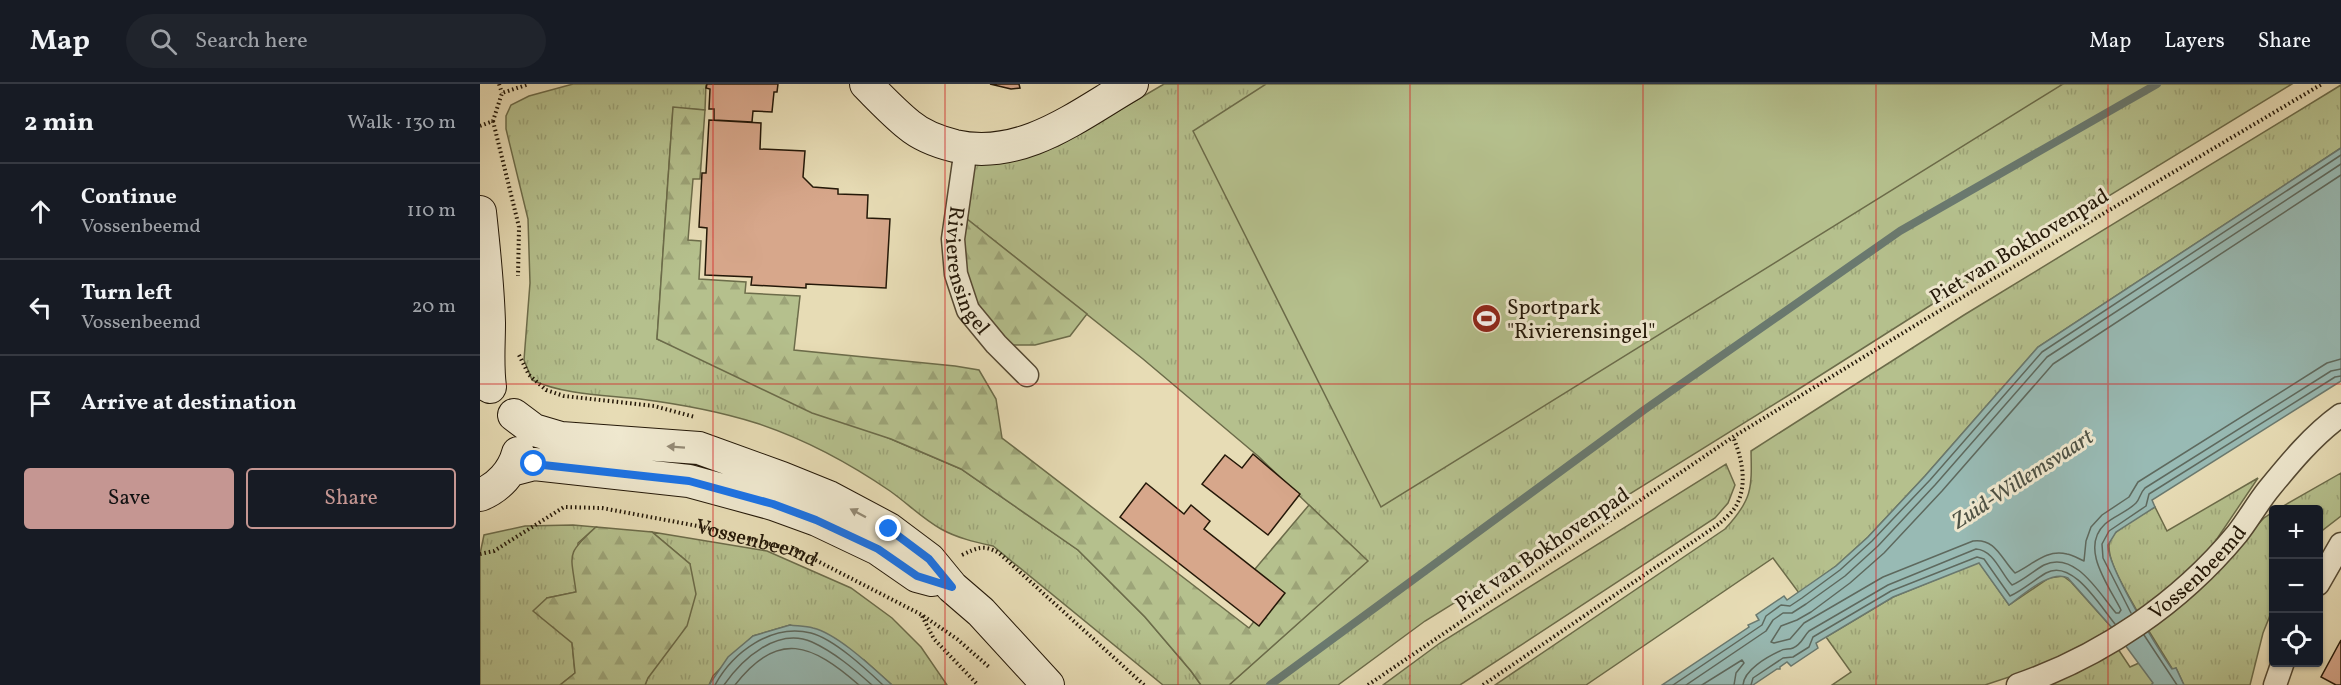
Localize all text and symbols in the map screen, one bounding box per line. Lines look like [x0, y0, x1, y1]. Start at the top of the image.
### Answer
search box [126, 14, 546, 68]
text: Map [30, 22, 90, 61]
icon: search [147, 25, 180, 58]
text: Search here [195, 26, 308, 57]
text: Map [2089, 27, 2131, 56]
text: Layers [2164, 27, 2225, 56]
text: Share [2258, 27, 2311, 56]
text: 2 min [24, 105, 94, 141]
text: Walk · 130 m [347, 109, 456, 137]
text: Continue [81, 182, 177, 213]
street label: Piet van Bokhovenpad [1925, 182, 2115, 312]
icon: ahead [24, 195, 57, 228]
text: 110 m [407, 197, 456, 225]
street label: Rivierensingel [937, 204, 996, 342]
text: Vossenbeemd [81, 213, 201, 241]
text: Turn left [81, 278, 172, 309]
icon: left [24, 291, 57, 324]
text: 20 m [412, 293, 456, 321]
place label: Sportpark "Rivierensingel" [1507, 294, 1655, 347]
sports icon: Sportpark "Rivierensingel" [1470, 303, 1502, 335]
text: Vossenbeemd [81, 309, 201, 337]
icon: arrive [24, 387, 57, 420]
text: Arrive at destination [81, 388, 297, 419]
water label: Zuid-Willemsvaart [1946, 422, 2101, 538]
one-way arrow [667, 442, 686, 451]
route start [520, 450, 546, 476]
button: Save [24, 468, 234, 529]
button: Share [246, 468, 456, 529]
street label: Piet van Bokhovenpad [1450, 481, 1636, 619]
map controls [2269, 505, 2323, 667]
button: + [2269, 505, 2323, 559]
one-way arrow [849, 508, 866, 518]
street label: Vossenbeemd [693, 513, 823, 575]
route end [875, 515, 901, 541]
street label: Vossenbeemd [2143, 520, 2254, 628]
button: − [2269, 559, 2323, 613]
button: locate [2269, 613, 2323, 667]

